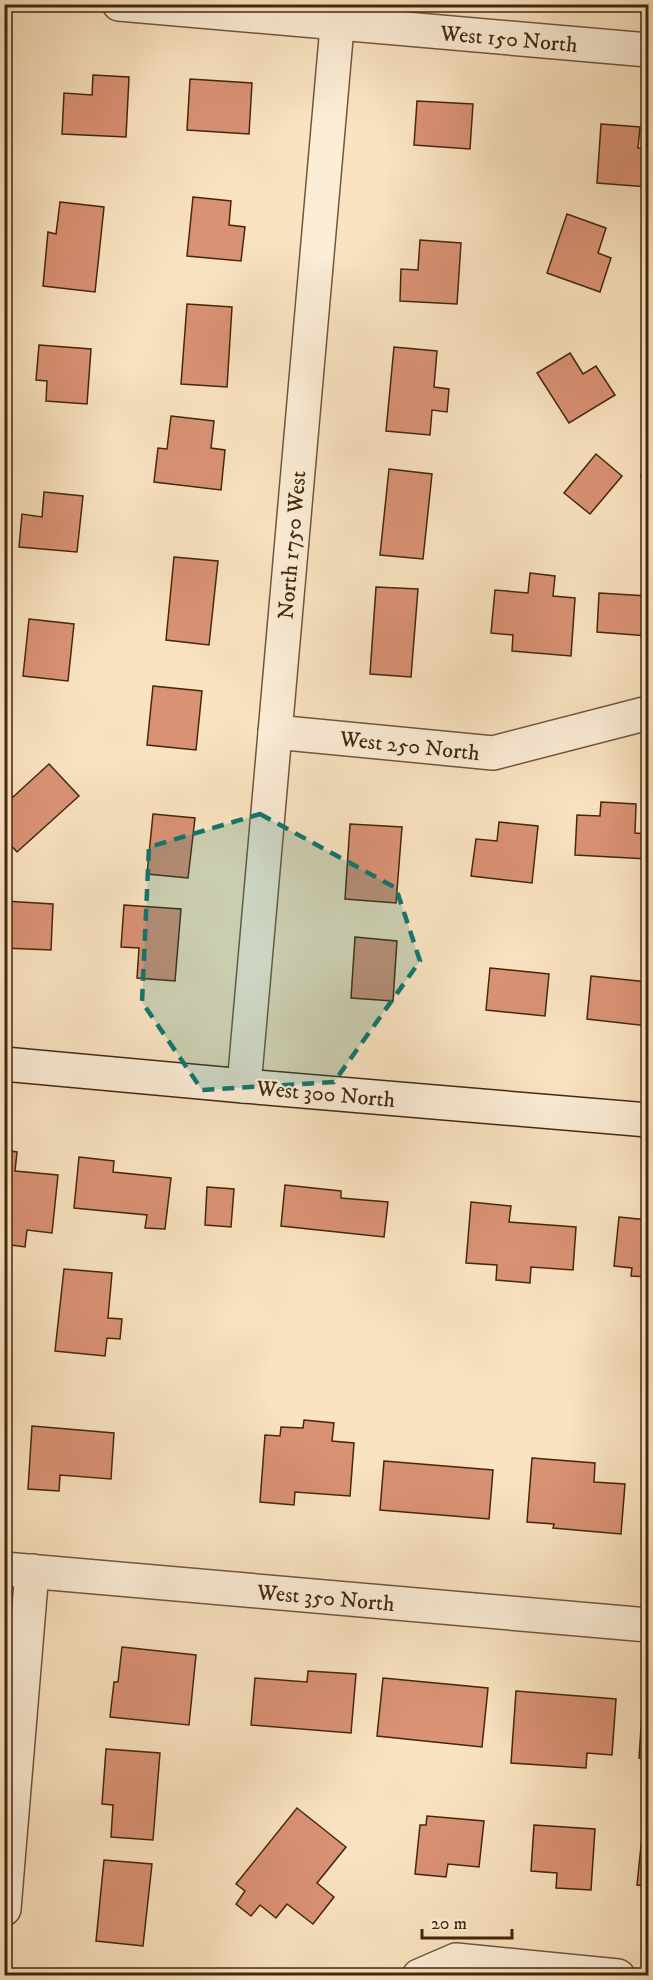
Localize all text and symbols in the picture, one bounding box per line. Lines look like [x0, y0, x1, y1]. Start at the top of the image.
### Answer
street label: West 150 North [438, 20, 579, 59]
street label: North 1750 West [273, 470, 312, 621]
street label: West 250 North [338, 726, 482, 767]
street label: West 300 North [254, 1075, 397, 1114]
street label: West 350 North [255, 1579, 396, 1618]
scale bar [422, 1902, 512, 1940]
text: 20 m [431, 1913, 467, 1935]

